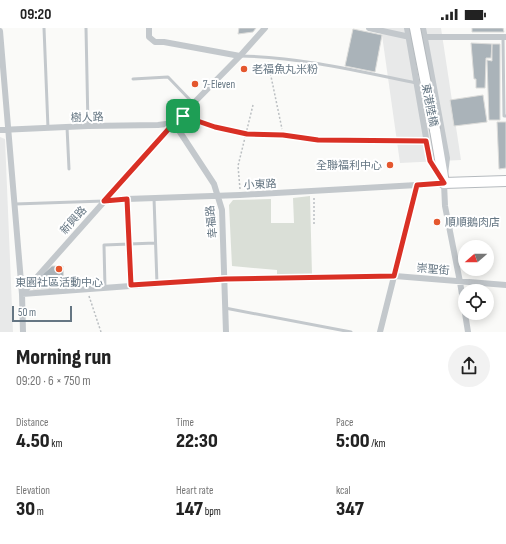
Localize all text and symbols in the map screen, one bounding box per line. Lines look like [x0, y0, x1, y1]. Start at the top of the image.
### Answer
text: 09:20 [20, 5, 51, 24]
place label: 老福魚丸米粉 [252, 63, 318, 76]
marker: 老福魚丸米粉 [239, 64, 249, 74]
place label: 7-Eleven [203, 78, 235, 91]
marker: 7-Eleven [190, 79, 200, 89]
street label: 東港陸橋 [419, 82, 440, 128]
pin [166, 99, 200, 133]
icon: arrive [172, 105, 194, 127]
street label: 樹人路 [70, 110, 104, 125]
place label: 全聯福利中心 [316, 159, 382, 172]
marker: 全聯福利中心 [385, 160, 395, 170]
street label: 小東路 [243, 177, 277, 192]
street label: 新興路 [58, 204, 89, 237]
street label: 幸福路 [203, 205, 220, 239]
place label: 順順鵝肉店 [445, 216, 500, 229]
marker: 順順鵝肉店 [432, 217, 442, 227]
north arrow [458, 240, 494, 276]
map controls [458, 240, 494, 320]
street label: 崇聖街 [416, 262, 450, 277]
marker: 東園社區活動中心 [54, 264, 64, 274]
place label: 東園社區活動中心 [15, 276, 103, 289]
button: locate [458, 284, 494, 320]
scale bar [12, 304, 72, 323]
text: 50 m [18, 306, 36, 319]
text: Morning run [16, 344, 111, 371]
button: share [448, 345, 490, 387]
text: 09:20 · 6 × 750 m [16, 373, 91, 389]
text: Distance [16, 416, 48, 429]
text: Time [176, 416, 194, 429]
text: Pace [336, 416, 354, 429]
text: 4.50 [16, 429, 50, 453]
text: 22:30 [176, 429, 218, 453]
text: 5:00 [336, 429, 370, 453]
text: km [50, 437, 63, 450]
text: /km [370, 437, 386, 450]
text: Elevation [16, 484, 50, 497]
text: Heart rate [176, 484, 214, 497]
text: kcal [336, 484, 351, 497]
text: 30 [16, 497, 35, 521]
text: 147 [176, 497, 203, 521]
text: 347 [336, 497, 364, 521]
text: m [35, 505, 44, 518]
text: bpm [203, 505, 221, 518]

